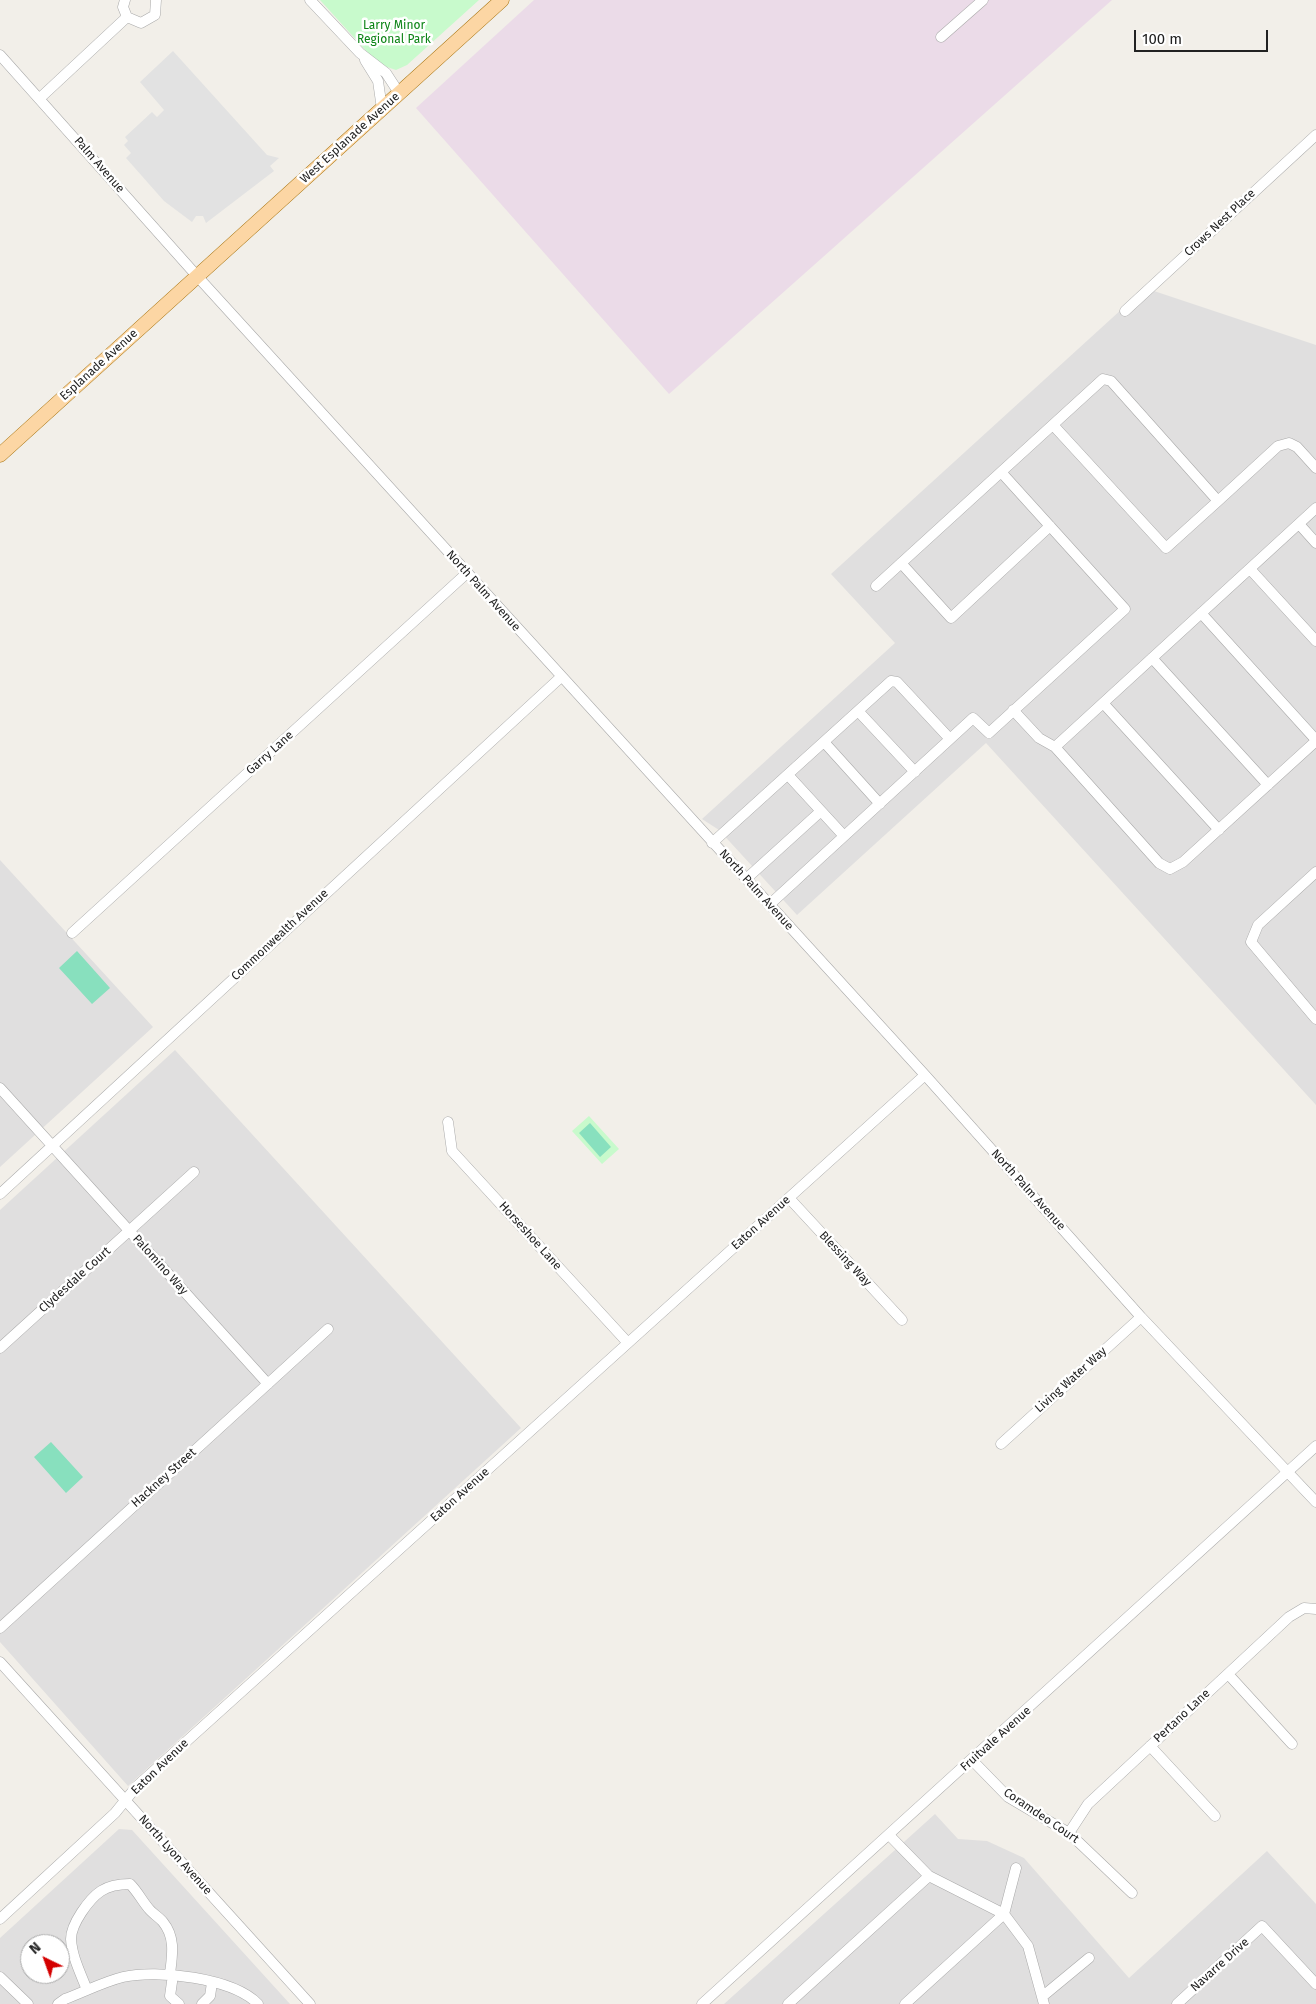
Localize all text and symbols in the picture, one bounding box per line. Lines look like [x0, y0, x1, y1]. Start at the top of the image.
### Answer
park label: Larry Minor Regional Park [357, 19, 431, 47]
scale bar [1136, 20, 1270, 52]
text: 100 m [1142, 30, 1182, 48]
street label: West Esplanade Avenue [297, 90, 403, 186]
street label: Palm Avenue [71, 134, 127, 196]
street label: Crows Nest Place [1181, 186, 1259, 260]
street label: Esplanade Avenue [57, 326, 141, 404]
street label: North Palm Avenue [443, 548, 523, 634]
street label: Garry Lane [243, 728, 297, 778]
street label: North Palm Avenue [716, 847, 796, 933]
street label: Commonwealth Avenue [228, 886, 332, 984]
street label: North Palm Avenue [988, 1147, 1068, 1233]
street label: Eaton Avenue [729, 1193, 793, 1253]
street label: Horseshoe Lane [496, 1199, 564, 1273]
street label: Blessing Way [816, 1228, 874, 1290]
street label: Palomino Way [129, 1232, 191, 1298]
street label: Clydesdale Court [36, 1244, 114, 1316]
street label: Living Water Way [1032, 1344, 1110, 1416]
street label: Hackney Street [129, 1445, 199, 1511]
street label: Eaton Avenue [428, 1465, 492, 1525]
street label: Pertano Lane [1151, 1686, 1213, 1746]
street label: Fruitvale Avenue [958, 1704, 1034, 1774]
street label: Eaton Avenue [128, 1736, 192, 1798]
street label: Coramdeo Court [1001, 1785, 1081, 1847]
street label: North Lyon Avenue [135, 1812, 215, 1898]
north arrow [20, 1934, 70, 1984]
street label: Navarre Drive [1188, 1935, 1252, 1995]
text: N [26, 1939, 44, 1958]

